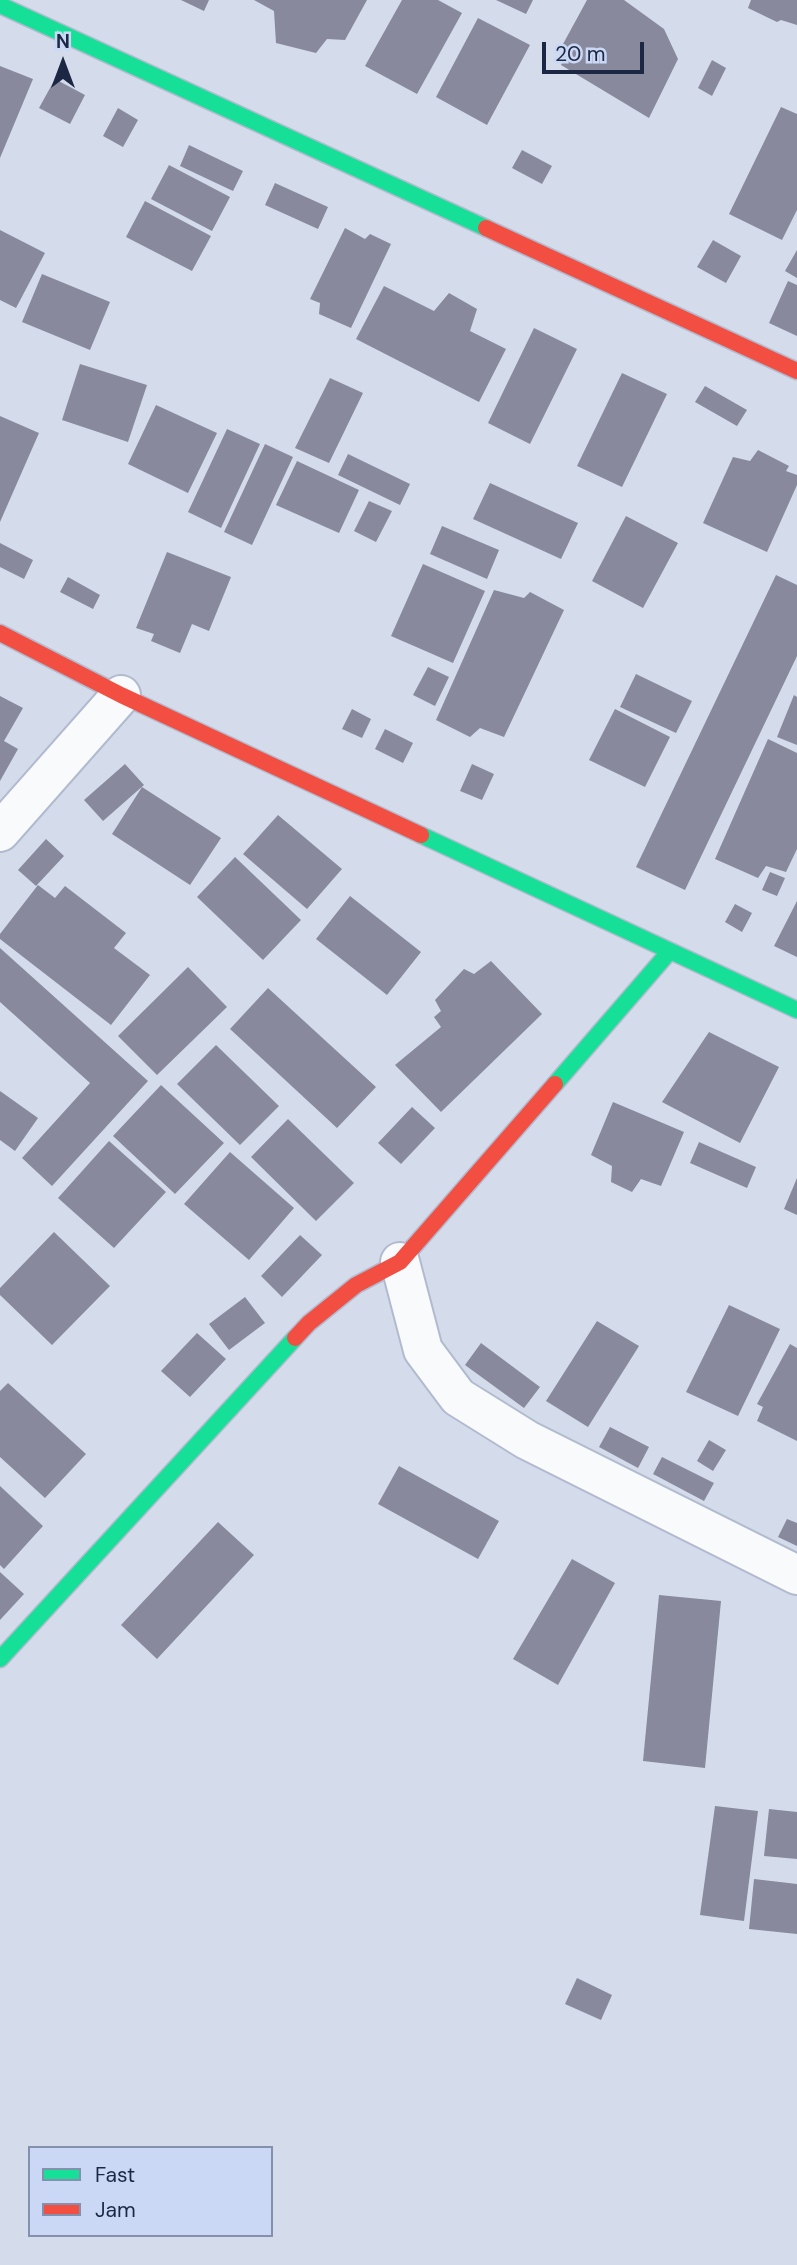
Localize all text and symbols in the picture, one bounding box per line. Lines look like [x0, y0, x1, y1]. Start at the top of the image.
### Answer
north arrow [28, 28, 98, 98]
scale bar [545, 28, 646, 72]
text: N [56, 29, 70, 54]
text: 20 m [555, 40, 606, 68]
legend [28, 2146, 273, 2237]
text: Fast [95, 2161, 135, 2189]
text: Jam [95, 2196, 136, 2224]

